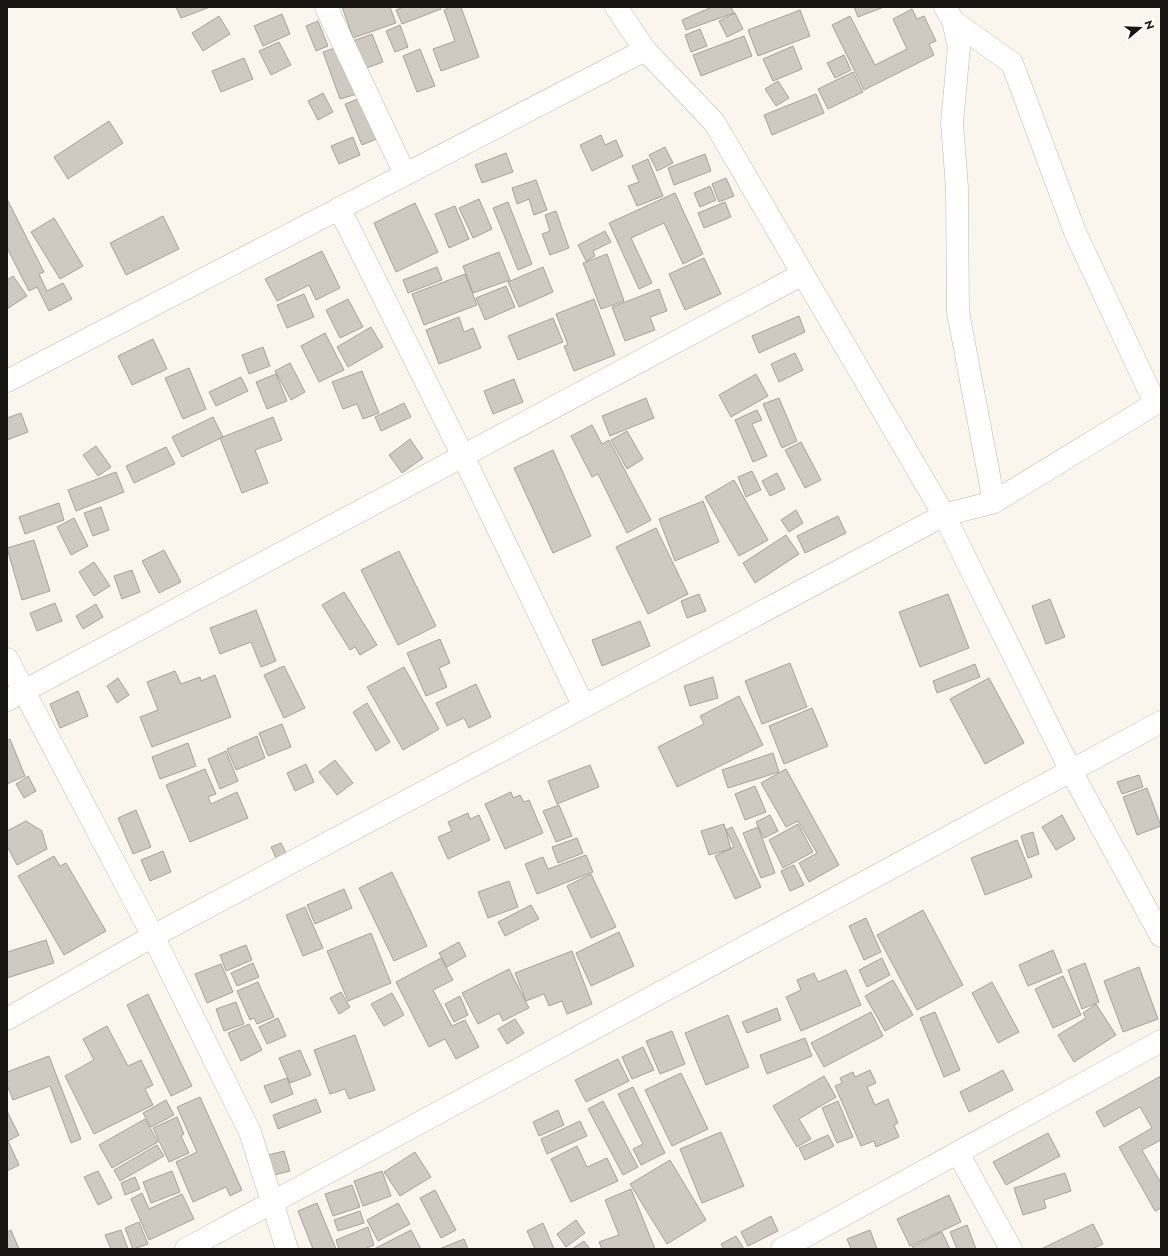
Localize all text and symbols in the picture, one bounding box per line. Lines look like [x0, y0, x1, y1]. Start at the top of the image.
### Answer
north arrow [1120, 8, 1160, 48]
text: N [1140, 18, 1158, 31]

